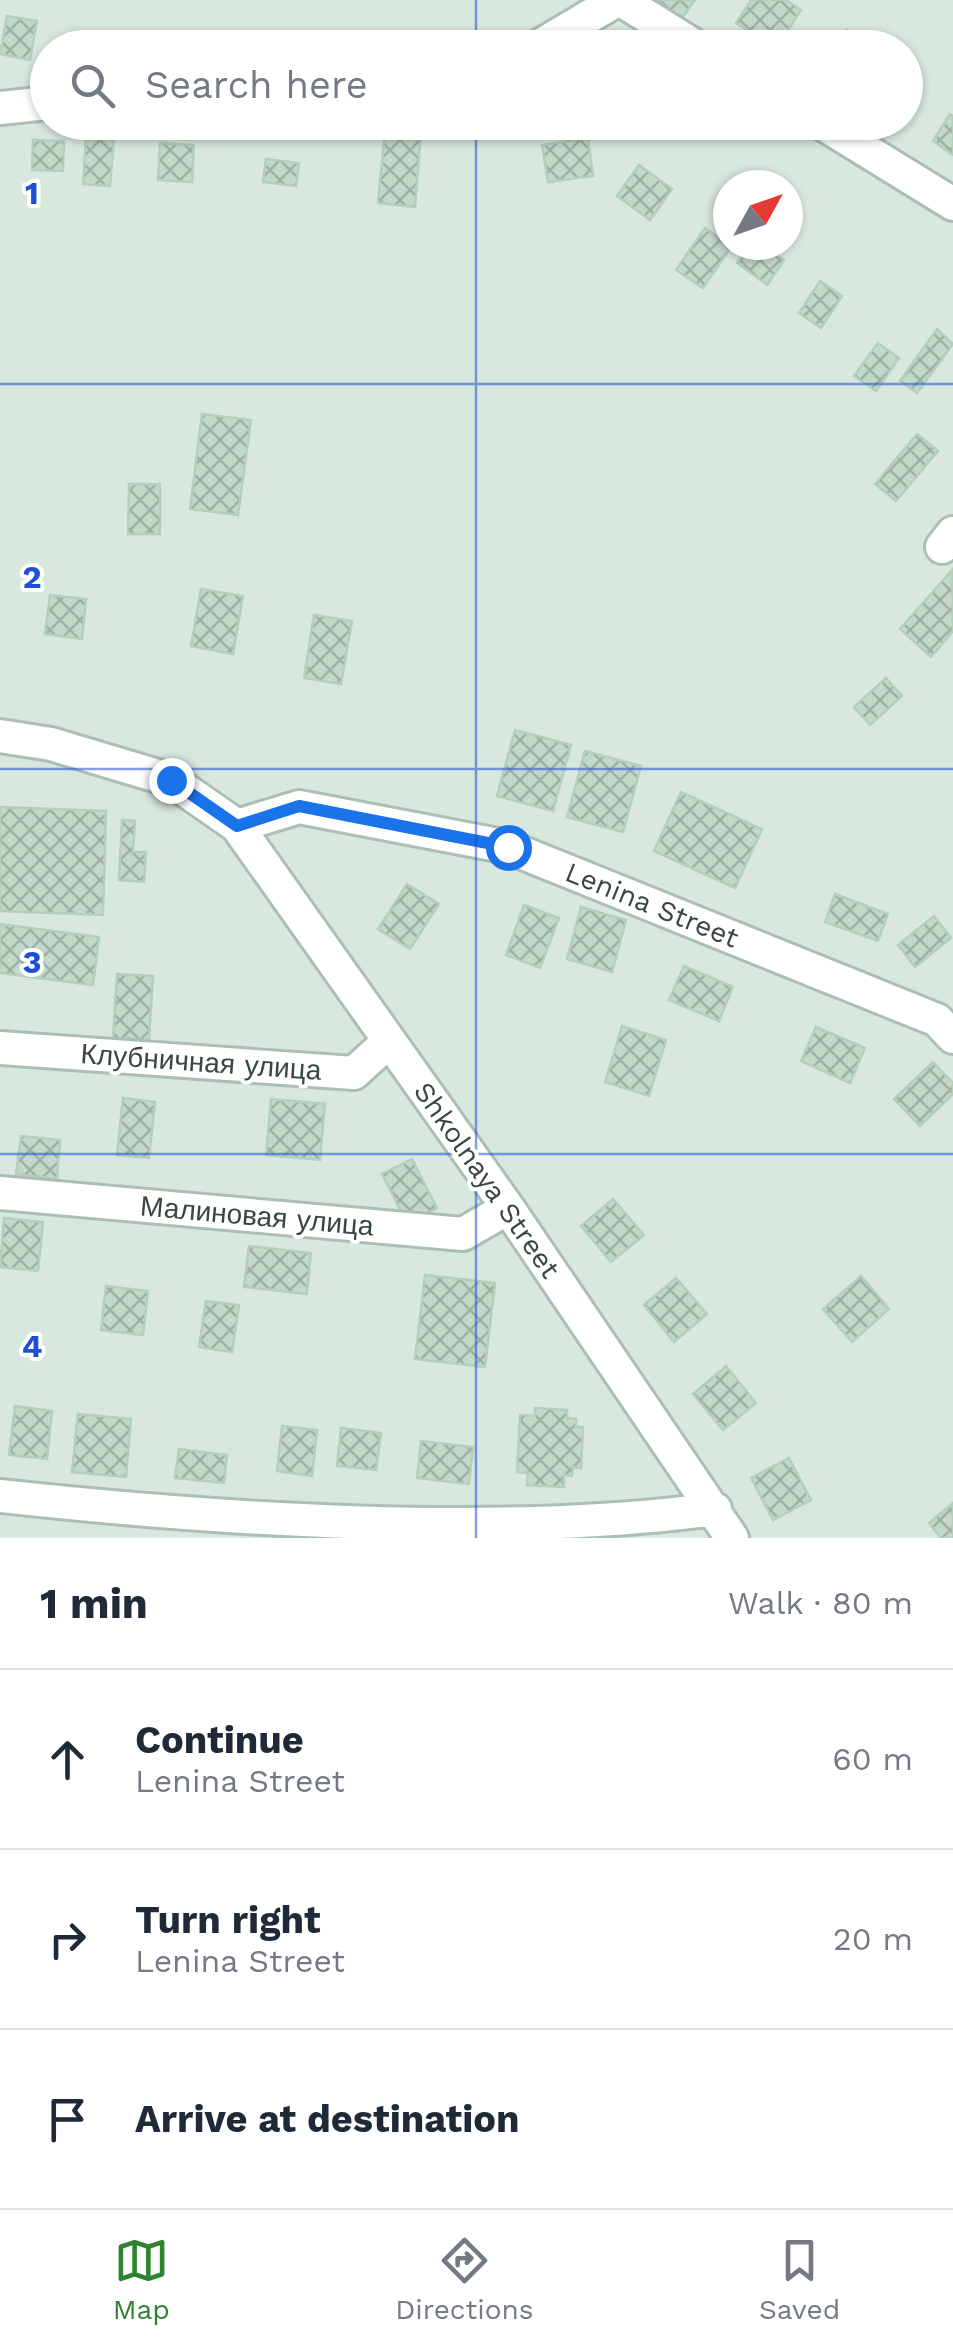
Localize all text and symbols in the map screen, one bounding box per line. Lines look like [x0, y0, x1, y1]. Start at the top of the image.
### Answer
search box [30, 30, 923, 140]
icon: search [65, 58, 120, 113]
text: Search here [145, 63, 368, 107]
north arrow [713, 170, 803, 260]
text: 1 [25, 174, 39, 212]
text: 2 [22, 558, 42, 596]
route end [149, 758, 195, 804]
route start [486, 825, 532, 871]
street label: Lenina Street [561, 855, 744, 955]
text: 3 [23, 943, 41, 981]
street label: Клубничная улица [79, 1037, 323, 1087]
street label: Shkolnaya Street [407, 1076, 567, 1284]
street label: Малиновая улица [139, 1189, 375, 1243]
text: 4 [22, 1327, 42, 1365]
text: 1 min [40, 1579, 148, 1628]
text: Walk · 80 m [728, 1584, 913, 1622]
text: Continue [135, 1718, 304, 1762]
icon: ahead [40, 1732, 95, 1787]
text: 60 m [832, 1740, 913, 1778]
text: Lenina Street [135, 1762, 345, 1800]
text: Turn right [135, 1898, 321, 1942]
icon: right [40, 1912, 95, 1967]
text: 20 m [833, 1920, 913, 1958]
text: Lenina Street [135, 1942, 345, 1980]
icon: arrive [40, 2092, 95, 2147]
text: Arrive at destination [135, 2097, 520, 2141]
tab: Map [113, 2233, 170, 2326]
tab: Directions [395, 2233, 534, 2326]
tab: Saved [759, 2233, 840, 2326]

